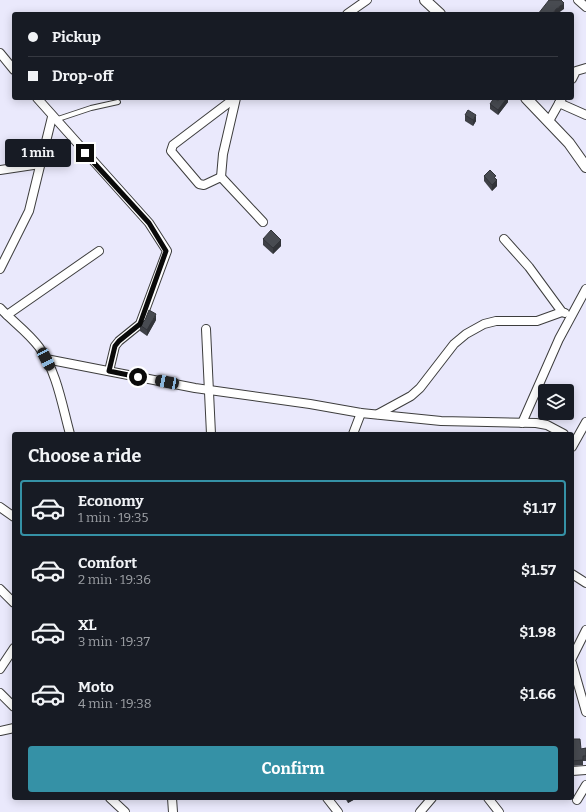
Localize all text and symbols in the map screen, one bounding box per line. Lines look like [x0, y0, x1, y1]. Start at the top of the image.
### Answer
text: Pickup [52, 28, 101, 46]
text: Drop-off [52, 67, 113, 85]
callout: 1 min [5, 139, 71, 167]
route end [76, 144, 94, 162]
text: 1 min [22, 145, 54, 160]
car [35, 346, 57, 372]
route start [129, 368, 147, 386]
car [154, 374, 180, 390]
map controls [538, 384, 574, 420]
button: layers [538, 384, 574, 420]
text: Choose a ride [28, 445, 141, 467]
icon: car [30, 490, 66, 526]
text: Economy [78, 492, 144, 510]
text: $1.17 [523, 499, 556, 517]
text: 1 min · 19:35 [78, 510, 148, 525]
icon: car [30, 552, 66, 588]
text: Comfort [78, 554, 137, 572]
text: $1.57 [521, 561, 556, 579]
text: 2 min · 19:36 [78, 572, 151, 587]
icon: car [30, 614, 66, 650]
text: XL [78, 616, 97, 634]
text: $1.98 [519, 623, 556, 641]
text: 3 min · 19:37 [78, 634, 150, 649]
icon: car [30, 676, 66, 712]
text: Moto [78, 678, 114, 696]
text: $1.66 [520, 685, 556, 703]
text: 4 min · 19:38 [78, 696, 152, 711]
button: Confirm [28, 746, 558, 792]

